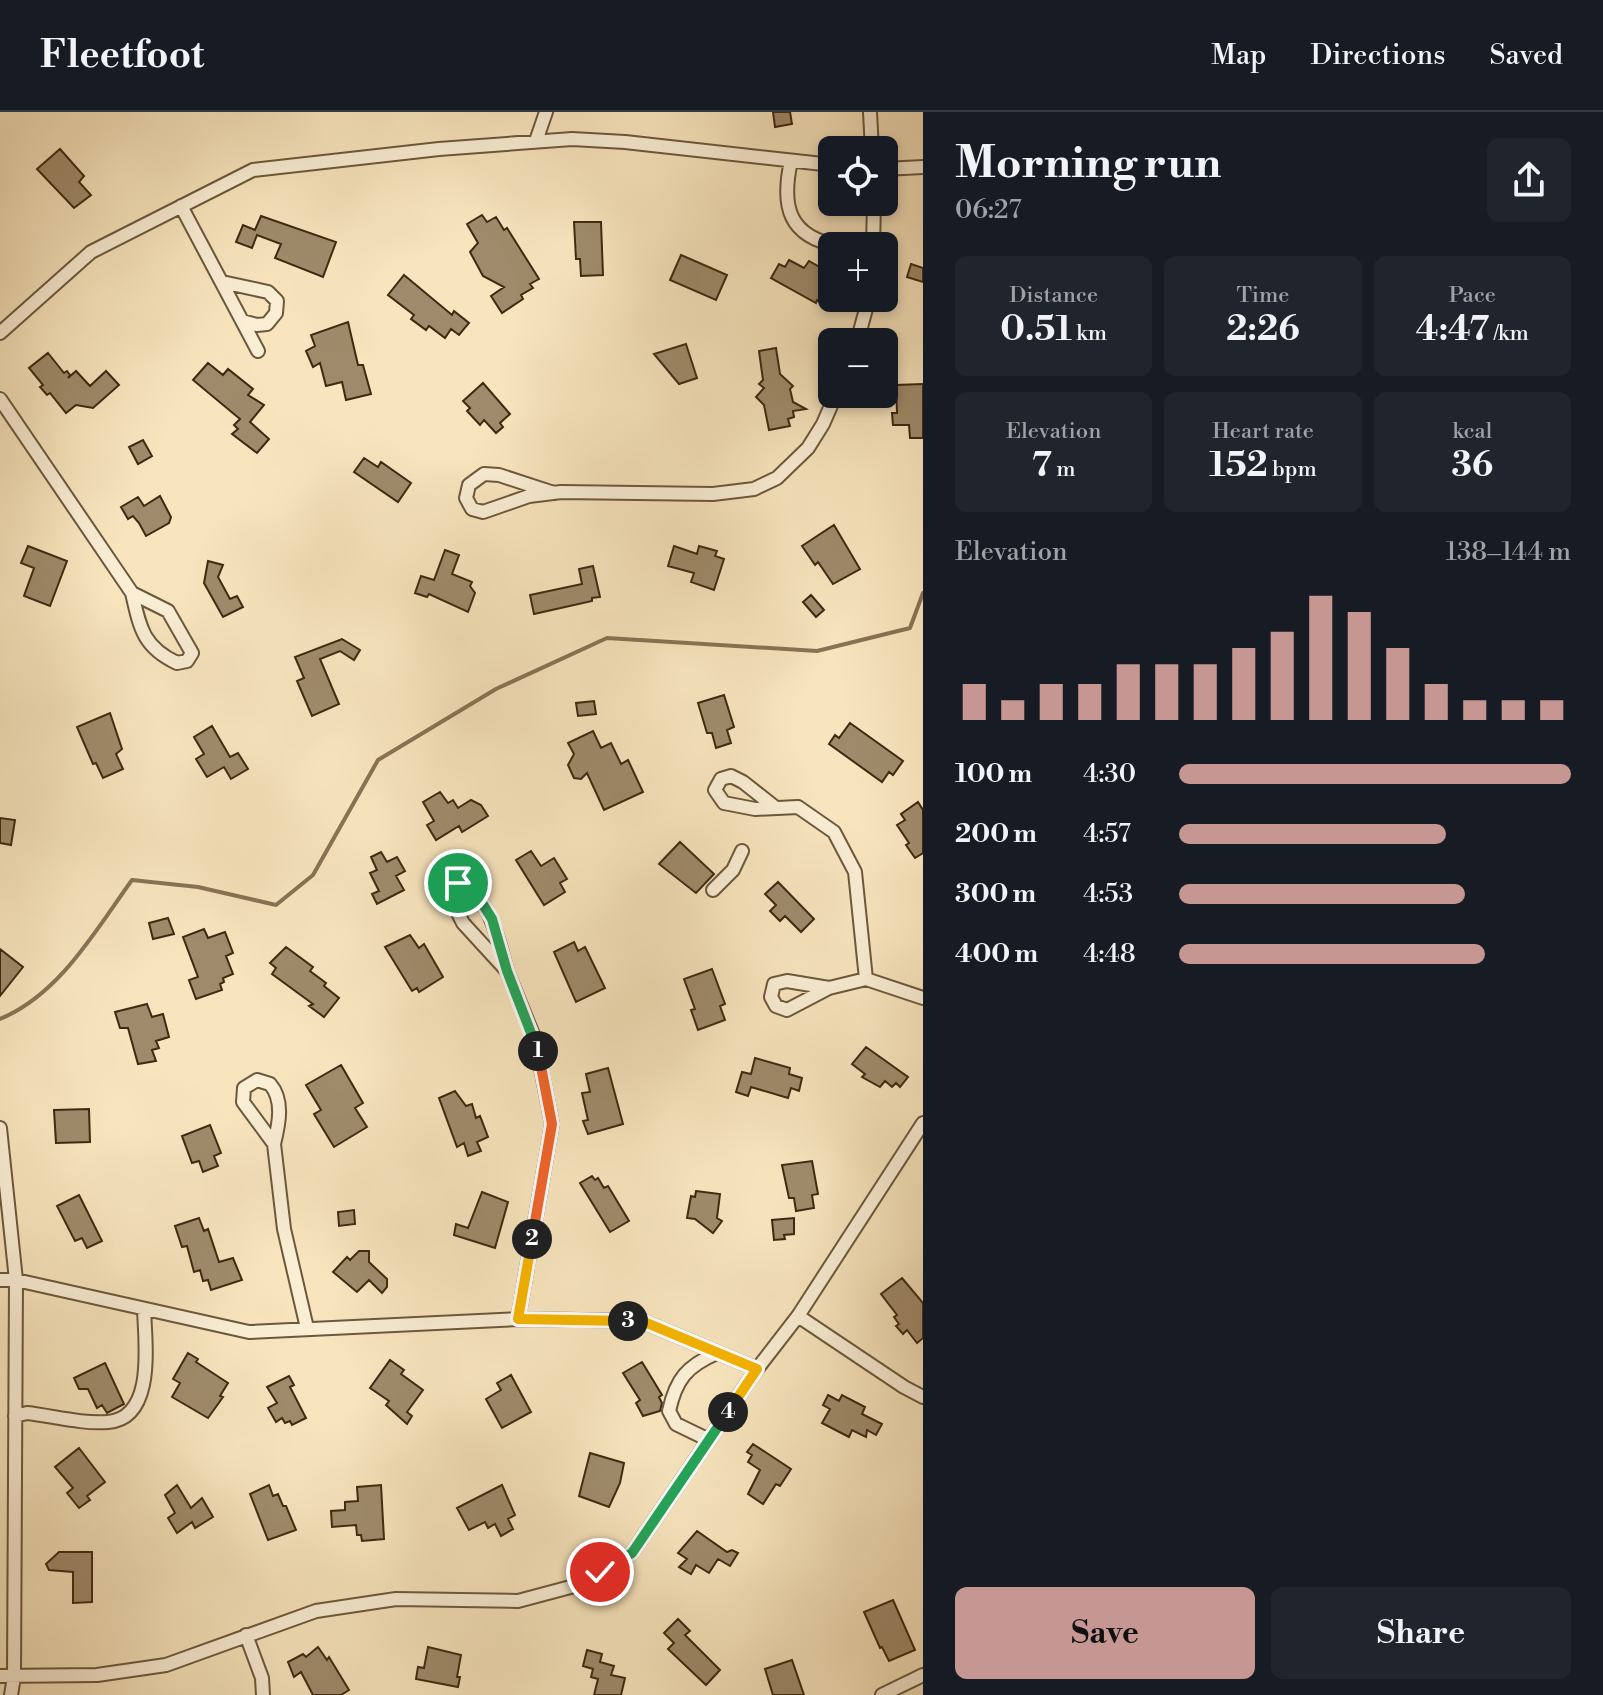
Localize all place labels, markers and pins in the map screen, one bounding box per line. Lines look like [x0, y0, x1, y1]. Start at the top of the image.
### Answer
pin [424, 849, 492, 917]
pin: 1 [518, 1031, 558, 1071]
pin: 2 [512, 1219, 552, 1259]
pin: 3 [608, 1301, 648, 1341]
pin: 4 [708, 1392, 748, 1432]
pin [566, 1538, 634, 1606]

